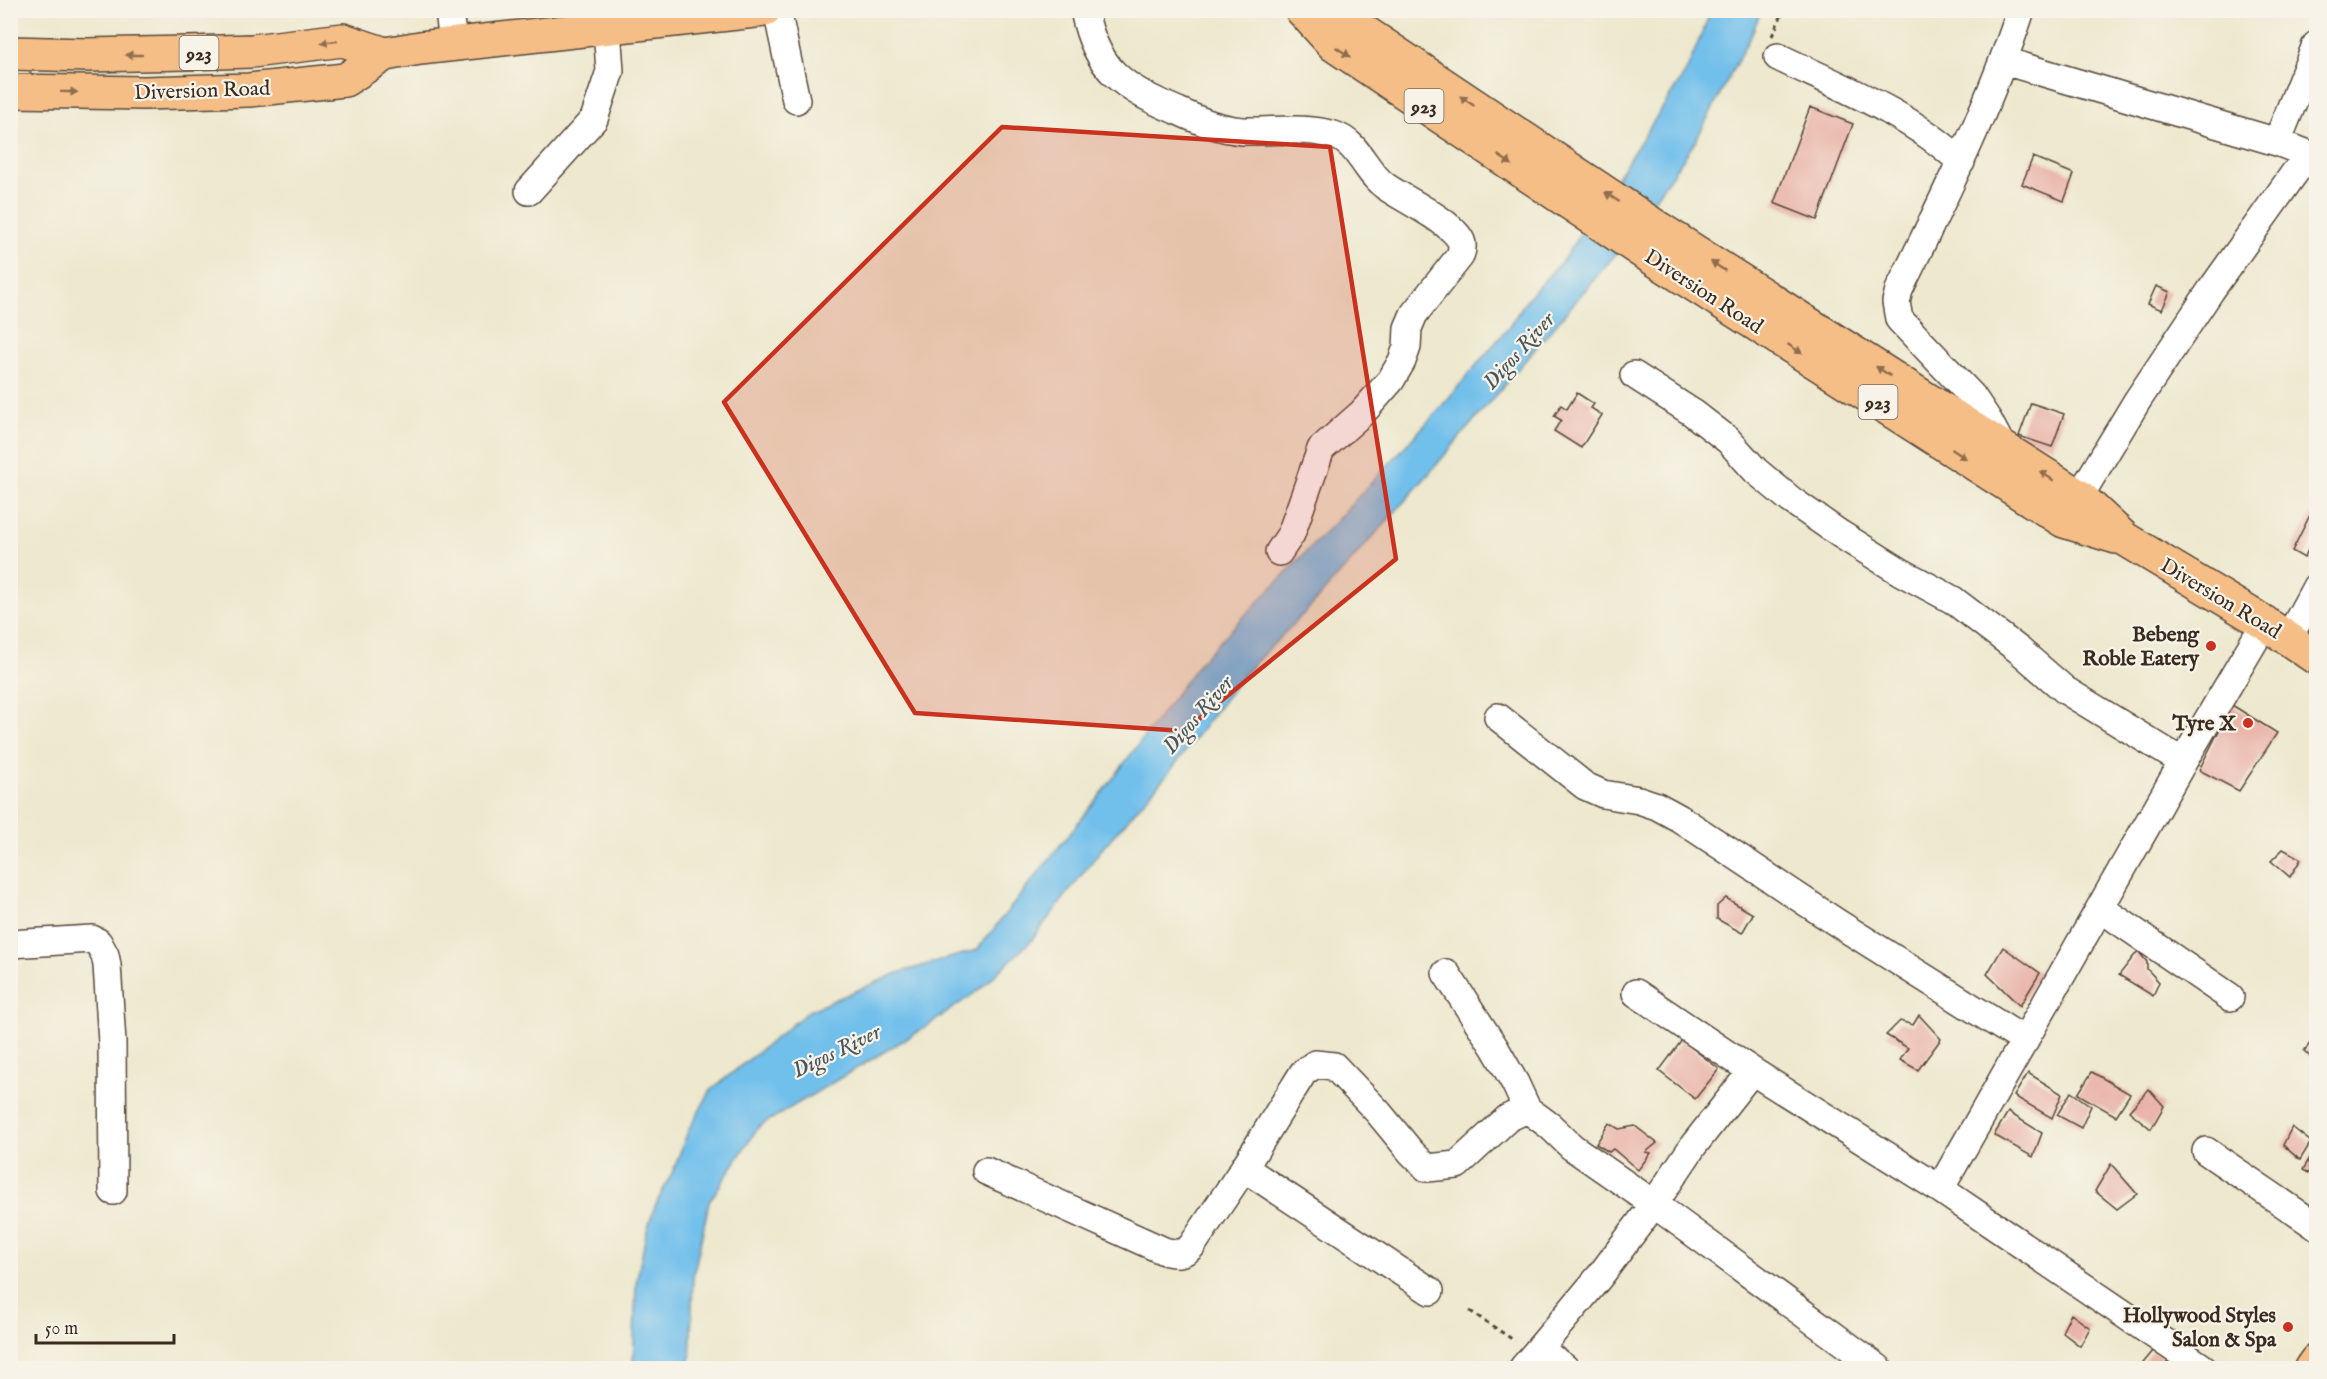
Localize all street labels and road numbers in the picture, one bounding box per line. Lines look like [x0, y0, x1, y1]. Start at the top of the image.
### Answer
road number: 923 [180, 36, 218, 70]
street label: Diversion Road [133, 76, 271, 107]
road number: 923 [1404, 89, 1444, 123]
street label: Diversion Road [1639, 244, 1768, 341]
road number: 923 [1858, 385, 1898, 419]
street label: Diversion Road [2155, 553, 2286, 646]

